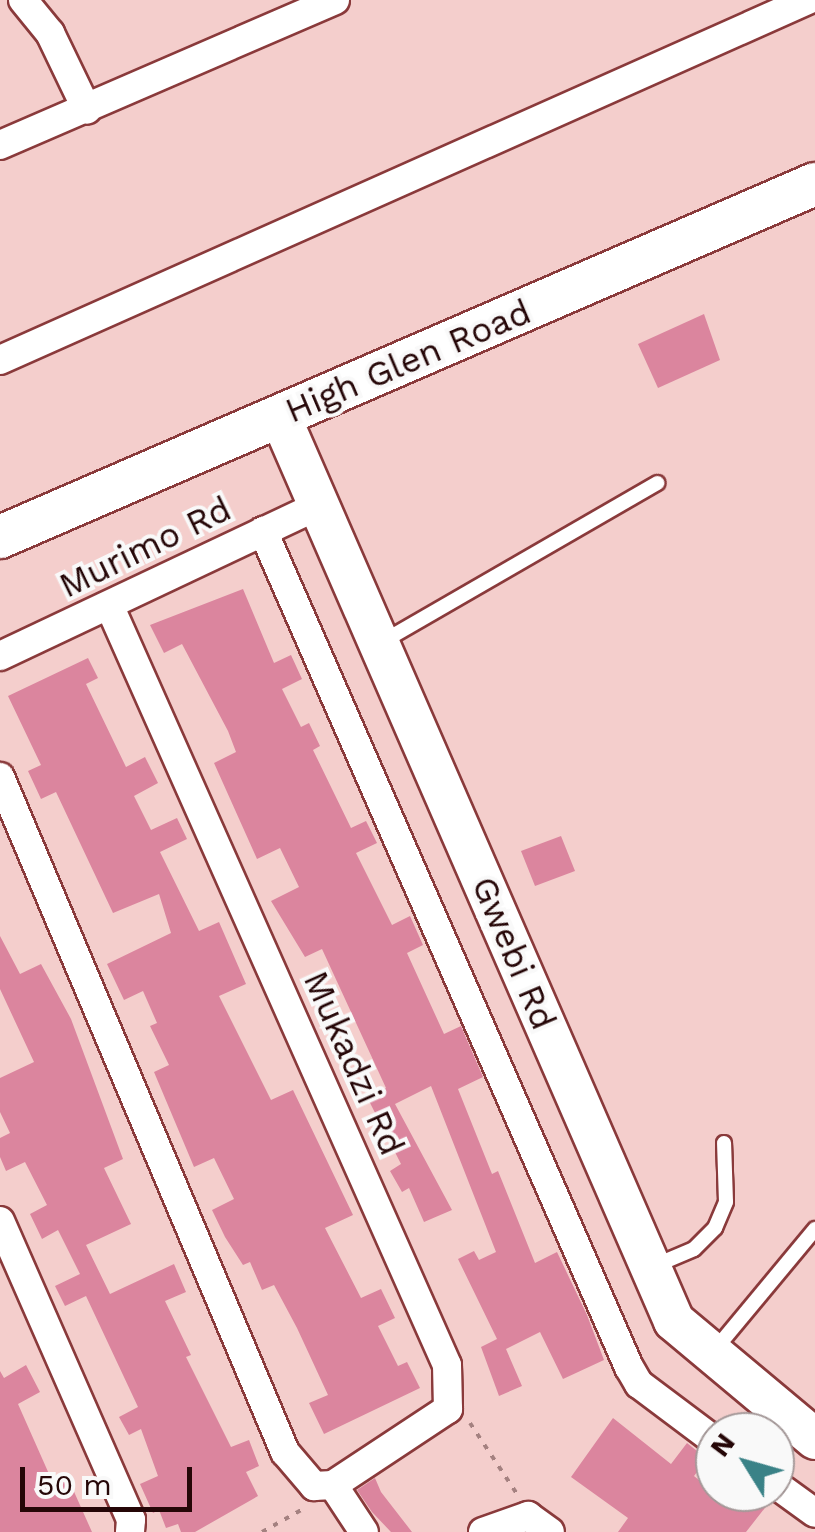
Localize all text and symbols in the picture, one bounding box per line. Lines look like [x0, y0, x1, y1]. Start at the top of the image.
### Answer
street label: High Glen Road [279, 290, 537, 432]
street label: Murimo Rd [52, 487, 238, 607]
street label: Gwebi Rd [463, 870, 565, 1036]
street label: Mukadzi Rd [295, 964, 413, 1162]
north arrow [695, 1412, 795, 1512]
text: N [703, 1427, 742, 1463]
scale bar [25, 1447, 198, 1509]
text: 50 m [37, 1467, 112, 1502]

